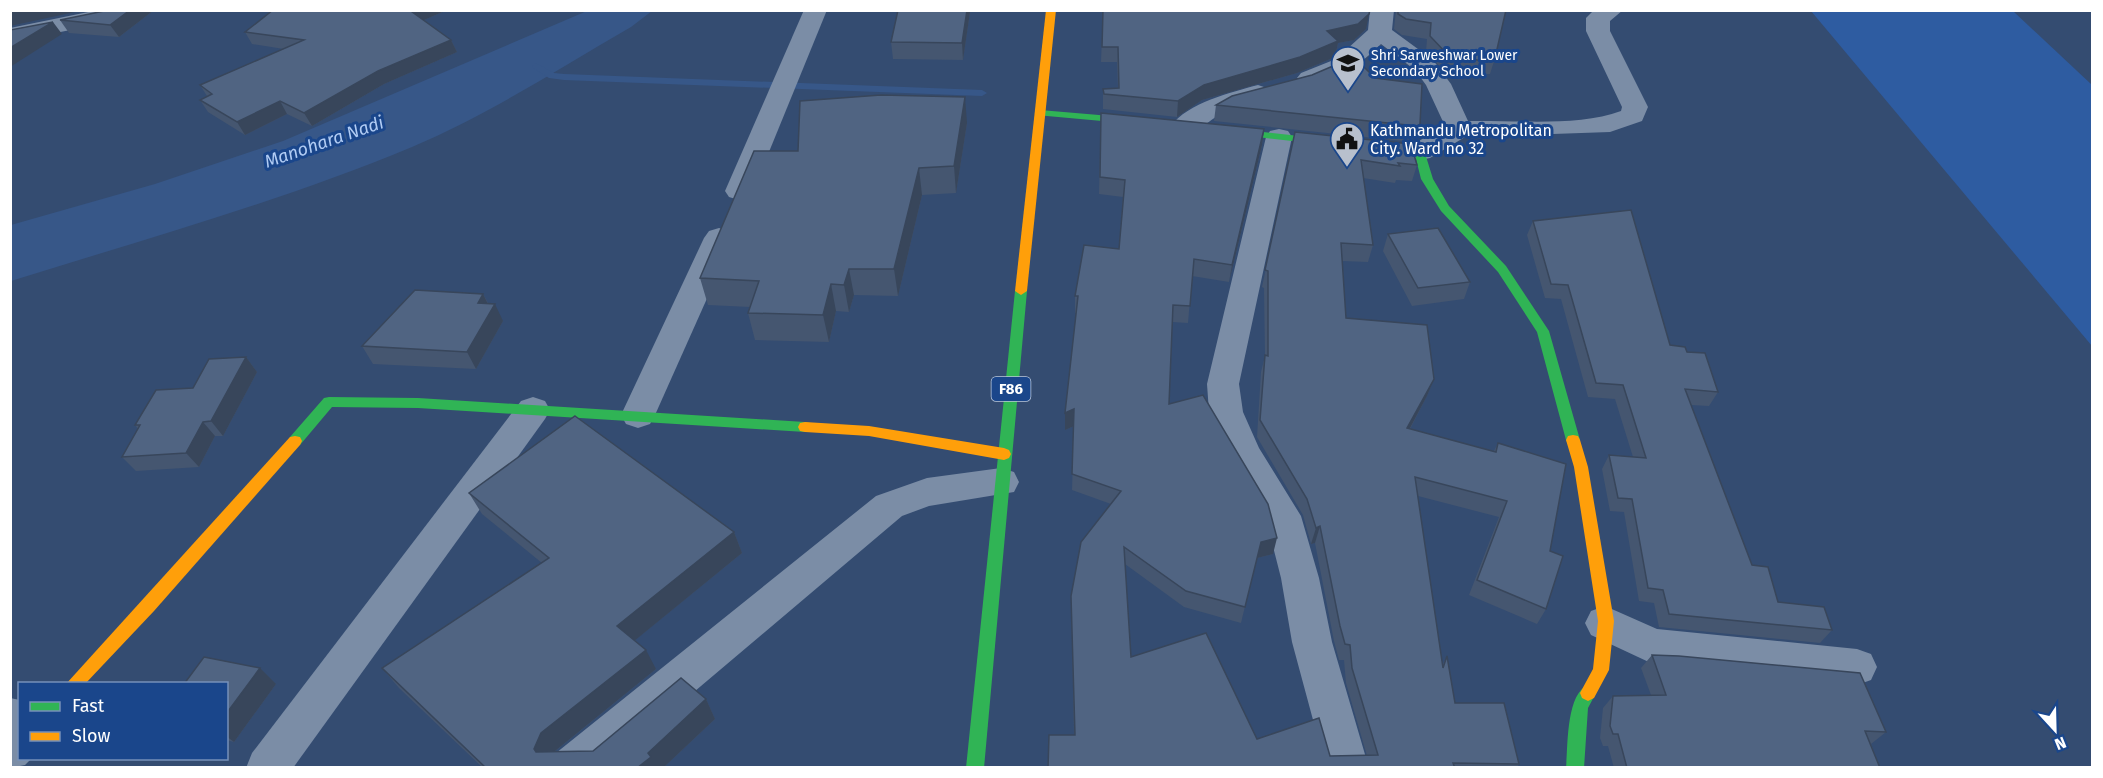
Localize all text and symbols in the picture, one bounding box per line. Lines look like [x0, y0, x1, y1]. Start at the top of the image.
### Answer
school or university icon: Shri Sarweshwar Lower Secondary School [1330, 45, 1366, 92]
place label: Shri Sarweshwar Lower Secondary School [1371, 47, 1518, 80]
water label: Manohara Nadi [261, 111, 387, 173]
public building icon: Kathmandu Metropolitan City. Ward no 32 [1329, 121, 1365, 168]
place label: Kathmandu Metropolitan City. Ward no 32 [1370, 121, 1552, 158]
road number: F86 [992, 377, 1030, 401]
legend [18, 682, 228, 760]
text: Fast [72, 695, 105, 717]
north arrow [2025, 700, 2085, 760]
text: Slow [72, 725, 111, 747]
text: N [2052, 733, 2069, 754]

